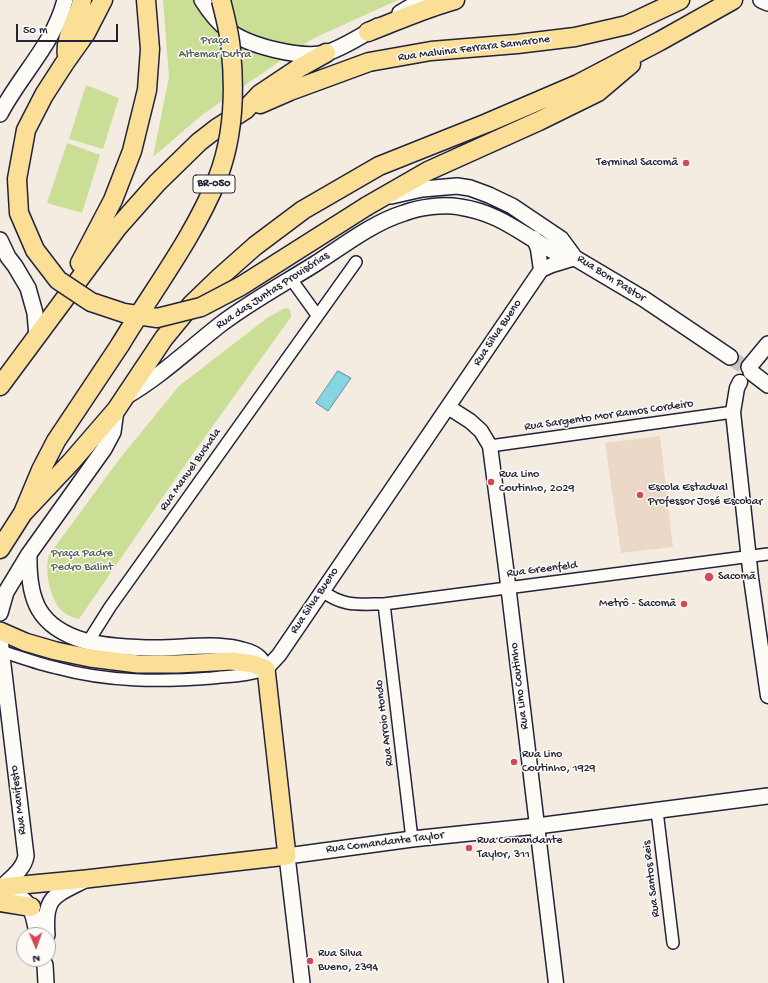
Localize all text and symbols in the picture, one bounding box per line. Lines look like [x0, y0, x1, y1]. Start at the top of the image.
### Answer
scale bar [18, 16, 120, 42]
text: 50 m [23, 24, 48, 38]
street label: Rua Malvina Ferrara Samarone [397, 33, 551, 65]
park label: Praça Altemar Dutra [179, 34, 251, 62]
place label: Terminal Sacomã [596, 156, 678, 170]
marker: Terminal Sacomã [681, 158, 691, 168]
road number: BR-050 [193, 175, 235, 193]
street label: Rua das Juntas Provisórias [214, 249, 332, 333]
street label: Rua Bom Pastor [574, 252, 648, 306]
street label: Rua Silva Bueno [471, 297, 525, 369]
street label: Rua Sargento Mor Ramos Cordeiro [524, 397, 694, 435]
street label: Rua Manuel Buchala [157, 426, 225, 514]
place label: Rua Lino Coutinho, 2029 [499, 468, 574, 496]
marker: Rua Lino Coutinho, 2029 [486, 477, 496, 487]
place label: Escola Estadual Professor José Escobar [648, 481, 763, 509]
marker: Escola Estadual Professor José Escobar [635, 490, 645, 500]
park label: Praça Padre Pedro Balint [51, 547, 113, 575]
street label: Rua Greenfeld [506, 559, 578, 581]
street label: Rua Silva Bueno [288, 565, 342, 637]
place label: Sacomã [718, 570, 756, 584]
marker: Sacomã [703, 571, 715, 583]
place label: Metrô - Sacomã [599, 597, 676, 611]
marker: Metrô - Sacomã [679, 599, 689, 609]
street label: Rua Lino Coutinho [508, 642, 532, 730]
street label: Rua Arroio Hondo [373, 679, 397, 767]
place label: Rua Lino Coutinho, 1929 [522, 748, 596, 776]
marker: Rua Lino Coutinho, 1929 [509, 757, 519, 767]
street label: Rua Manifesto [8, 764, 30, 836]
street label: Rua Comandante Taylor [325, 829, 445, 857]
place label: Rua Comandante Taylor, 311 [477, 834, 563, 862]
street label: Rua Santos Reis [640, 840, 664, 918]
marker: Rua Comandante Taylor, 311 [464, 843, 474, 853]
north arrow [16, 927, 56, 967]
place label: Rua Silva Bueno, 2394 [318, 947, 378, 975]
text: N [33, 952, 40, 964]
marker: Rua Silva Bueno, 2394 [305, 956, 315, 966]

